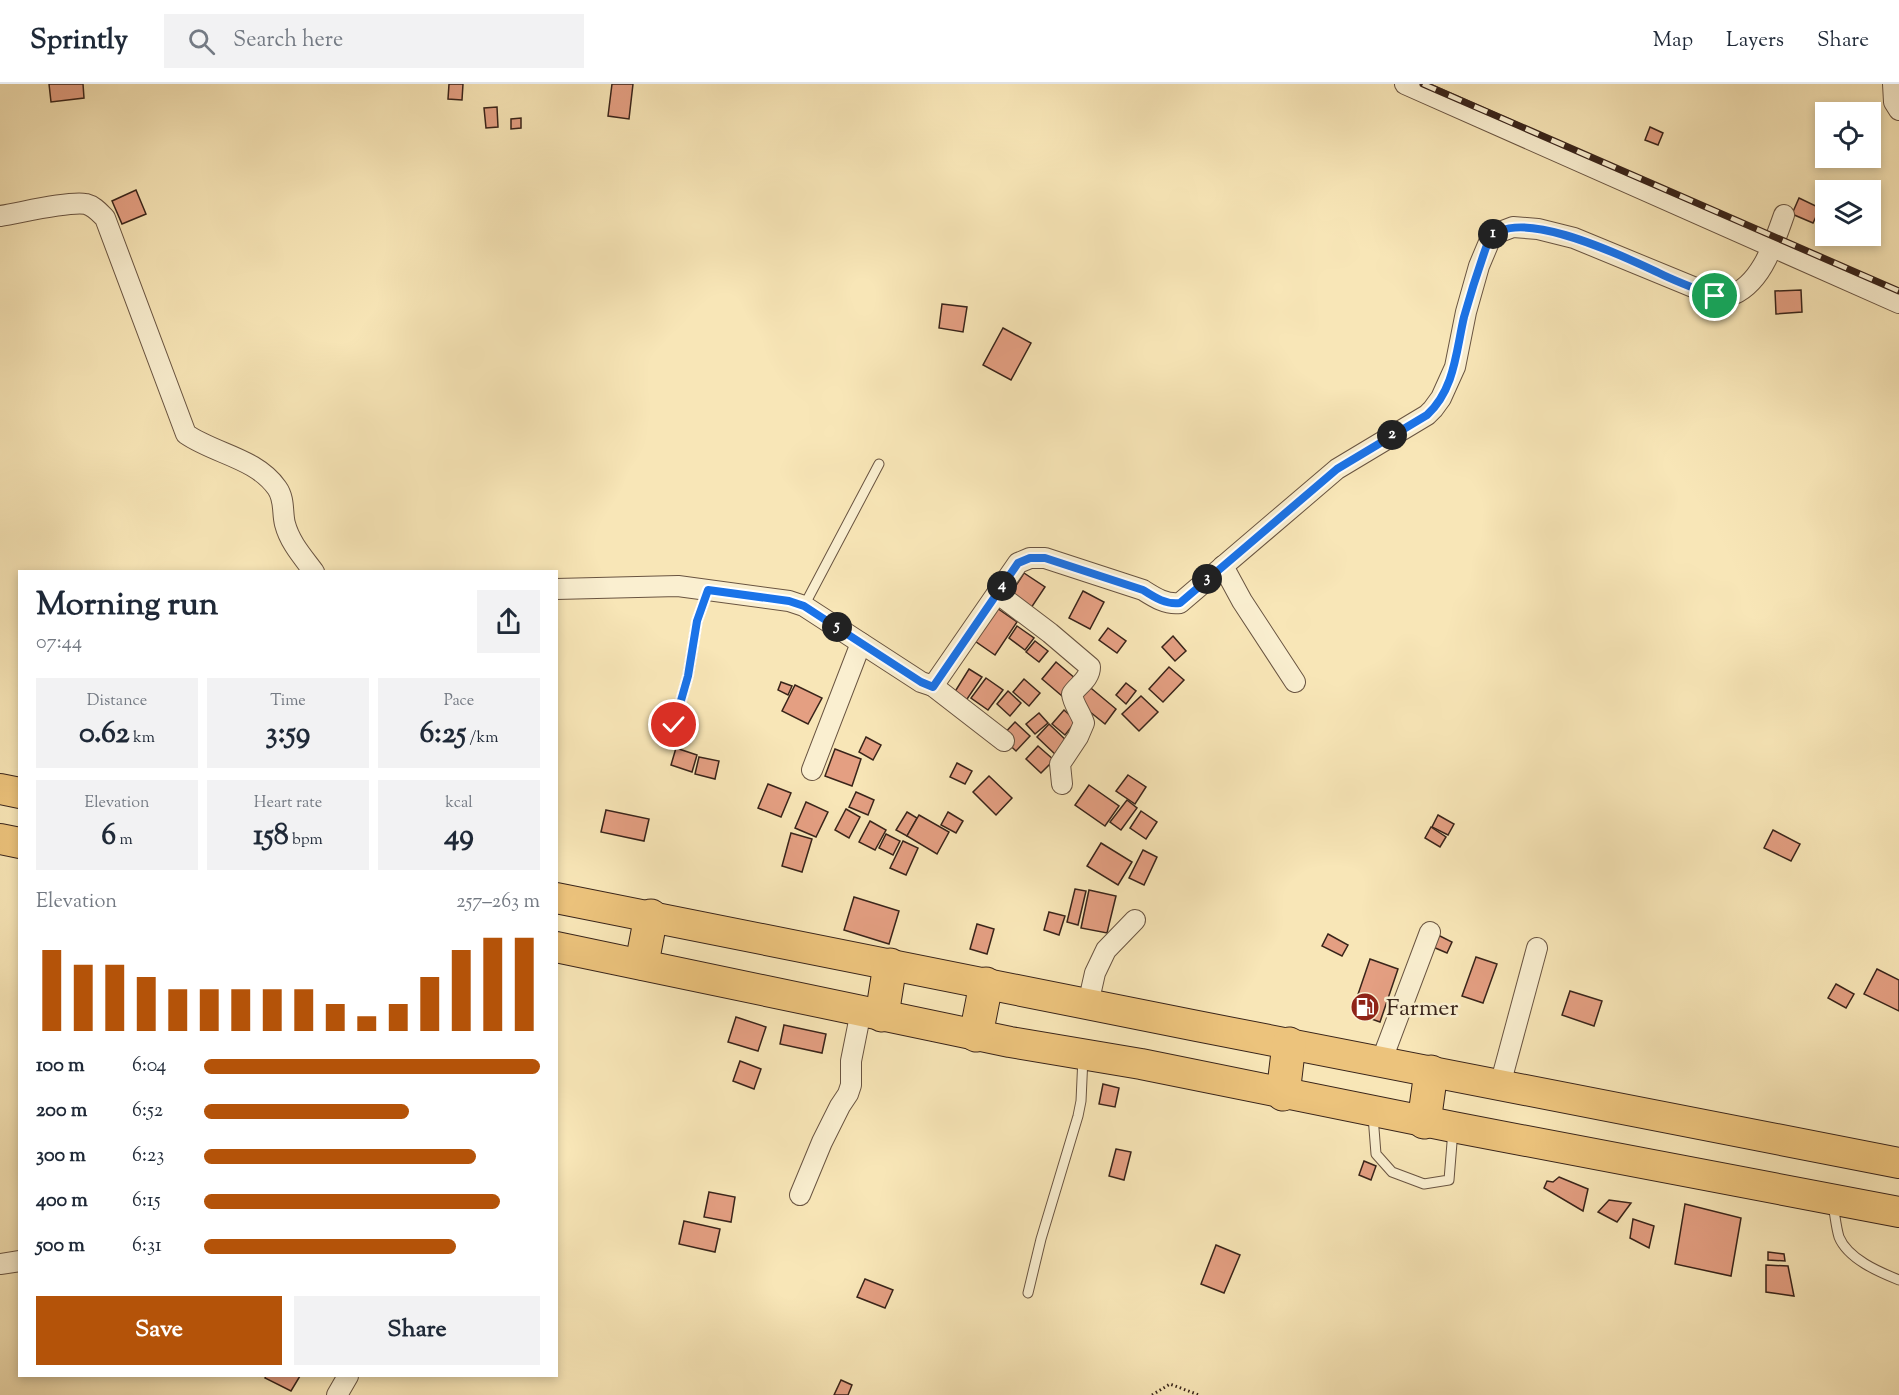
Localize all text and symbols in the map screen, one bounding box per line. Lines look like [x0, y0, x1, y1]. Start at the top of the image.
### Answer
search box [164, 14, 584, 68]
text: Sprintly [30, 21, 128, 61]
icon: search [185, 25, 218, 58]
text: Search here [233, 25, 343, 57]
text: Map [1653, 26, 1693, 56]
text: Layers [1726, 26, 1784, 56]
text: Share [1817, 26, 1869, 56]
map controls [1815, 102, 1881, 246]
button: locate [1815, 102, 1881, 168]
button: layers [1815, 180, 1881, 246]
pin: 1 [1478, 219, 1508, 249]
text: 1 [1490, 222, 1496, 245]
pin [1689, 270, 1740, 321]
icon: arrive [1698, 279, 1731, 312]
pin: 2 [1377, 420, 1407, 450]
text: 2 [1388, 423, 1396, 446]
pin: 3 [1192, 564, 1222, 594]
text: 3 [1204, 567, 1210, 590]
pin: 4 [987, 571, 1017, 601]
text: 4 [998, 574, 1006, 597]
text: Morning run [36, 582, 218, 630]
button: share [477, 590, 540, 653]
pin: 5 [822, 612, 852, 642]
text: 5 [834, 615, 840, 638]
text: 07:44 [36, 629, 82, 658]
text: Distance [87, 690, 147, 713]
text: Time [270, 690, 306, 713]
text: Pace [444, 690, 474, 713]
pin [648, 699, 699, 750]
icon: check [657, 708, 690, 741]
text: 0.62 [79, 713, 130, 756]
text: 3:59 [266, 713, 310, 756]
text: 6:25 [419, 713, 466, 756]
text: km [130, 727, 155, 750]
text: /km [466, 727, 499, 750]
text: Elevation [85, 792, 149, 815]
text: Heart rate [254, 792, 322, 815]
text: kcal [445, 792, 473, 815]
text: 6 [101, 815, 116, 858]
text: 158 [253, 815, 289, 858]
text: 49 [444, 815, 474, 858]
text: m [116, 829, 133, 852]
text: bpm [289, 829, 323, 852]
text: Elevation [36, 888, 117, 917]
text: 257–263 m [456, 888, 540, 917]
fuel station icon: Farmer [1349, 991, 1381, 1023]
place label: Farmer [1386, 992, 1458, 1026]
text: 100 m [36, 1052, 85, 1081]
text: 6:04 [132, 1052, 166, 1081]
text: 200 m [36, 1097, 87, 1126]
text: 6:52 [132, 1097, 163, 1126]
text: 300 m [36, 1142, 86, 1171]
text: 6:23 [132, 1142, 164, 1171]
text: 400 m [36, 1187, 88, 1216]
text: 6:15 [132, 1187, 161, 1216]
text: 500 m [36, 1232, 85, 1261]
text: 6:31 [132, 1232, 162, 1261]
button: Save [36, 1296, 282, 1365]
button: Share [294, 1296, 540, 1365]

